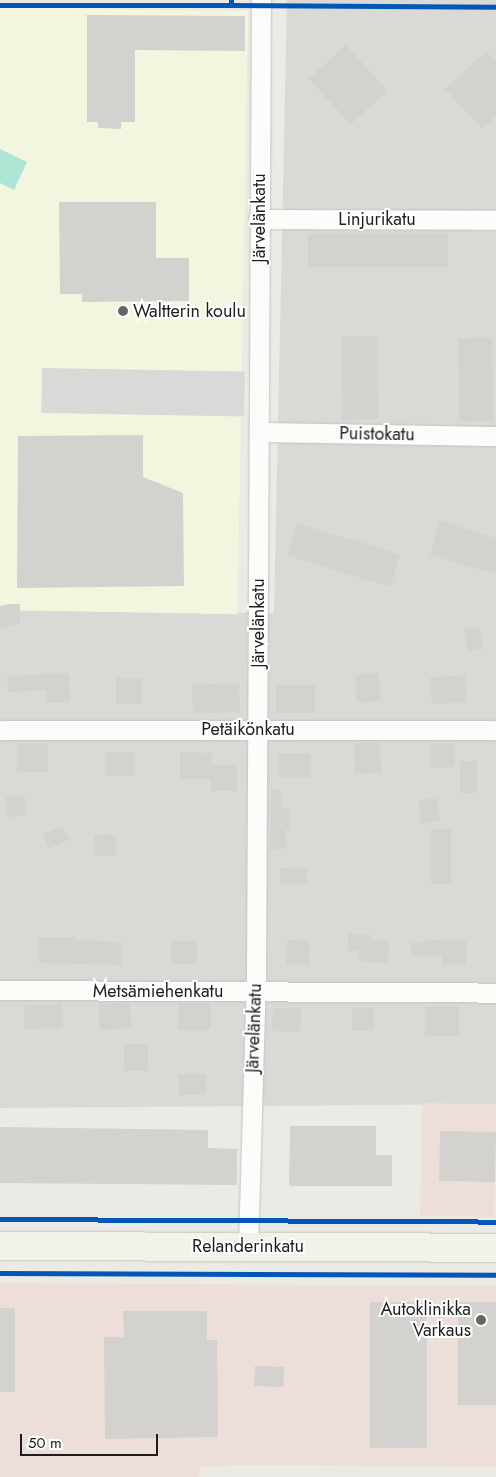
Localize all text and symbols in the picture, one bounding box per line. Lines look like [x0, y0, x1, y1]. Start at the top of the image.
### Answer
street label: Järvelänkatu [248, 173, 270, 263]
street label: Linjurikatu [338, 208, 416, 230]
place label: Waltterin koulu [133, 300, 246, 322]
marker: Waltterin koulu [117, 305, 129, 317]
street label: Puistokatu [339, 423, 415, 445]
street label: Järvelänkatu [247, 578, 269, 668]
street label: Petäikönkatu [201, 718, 295, 740]
street label: Metsämiehenkatu [93, 980, 223, 1002]
street label: Järvelänkatu [242, 983, 266, 1073]
street label: Relanderinkatu [192, 1235, 304, 1257]
place label: Autoklinikka Varkaus [381, 1299, 471, 1342]
marker: Autoklinikka Varkaus [475, 1314, 487, 1326]
scale bar [22, 1424, 160, 1456]
text: 50 m [28, 1432, 62, 1454]

